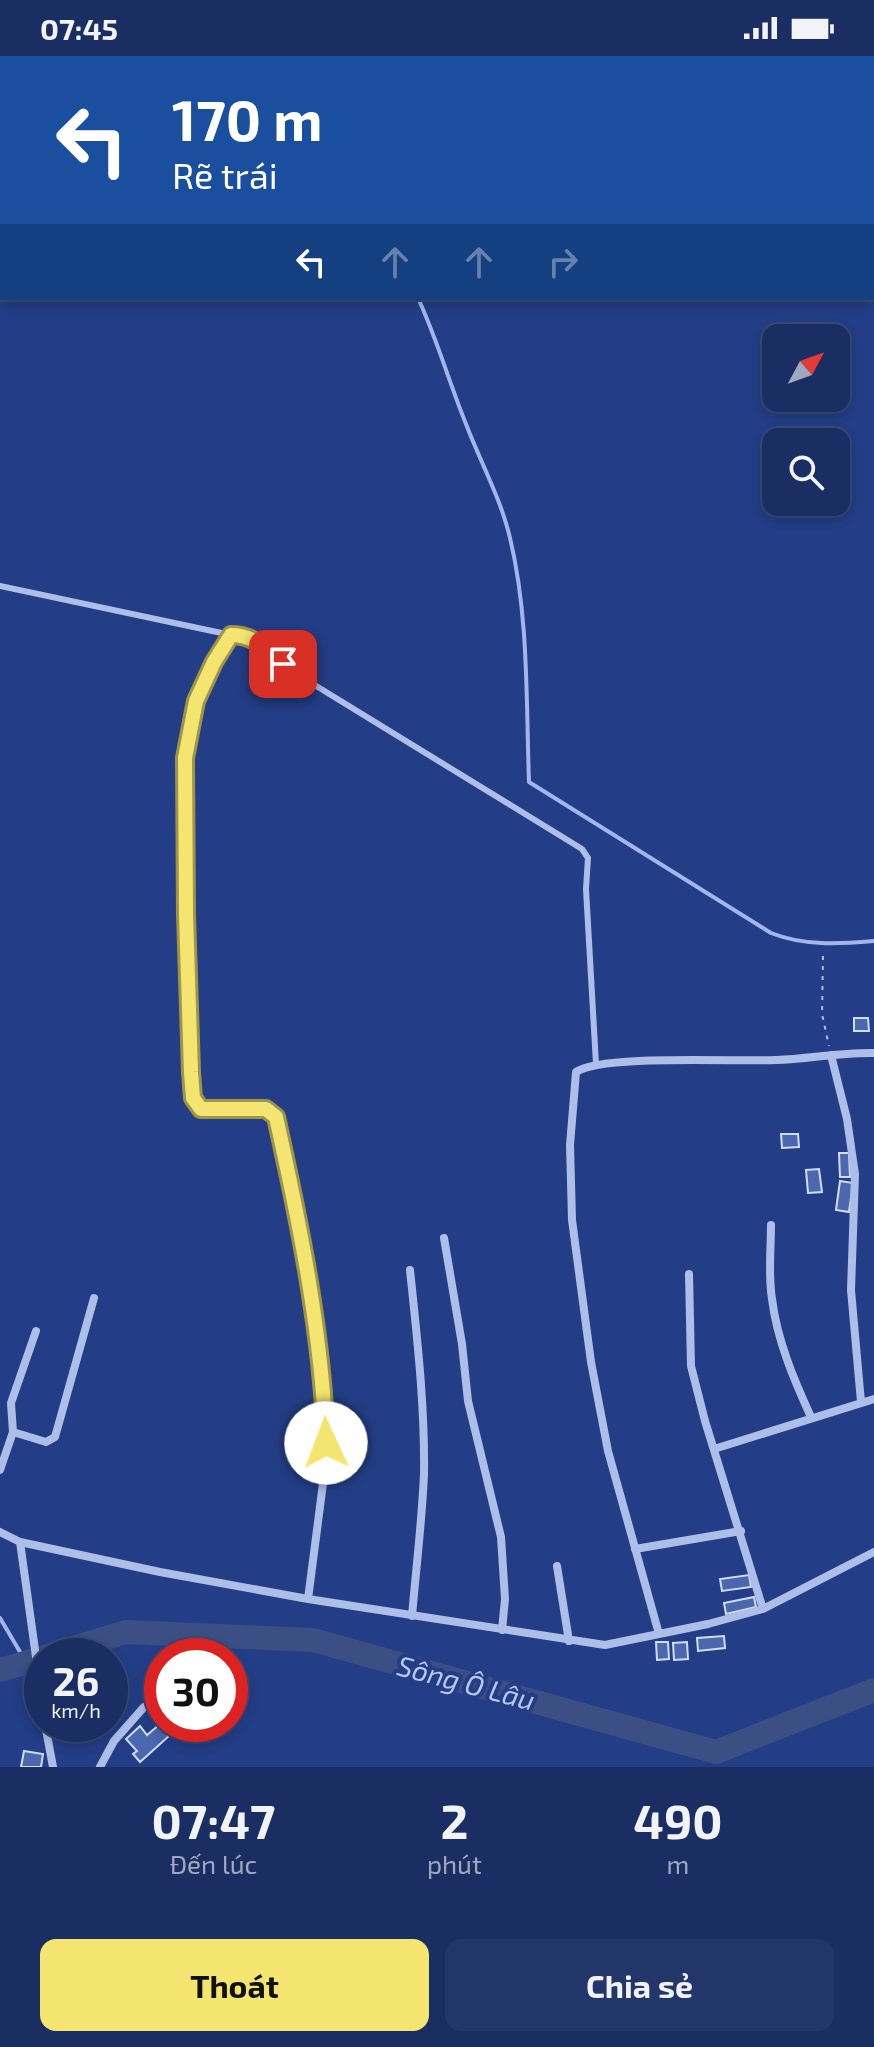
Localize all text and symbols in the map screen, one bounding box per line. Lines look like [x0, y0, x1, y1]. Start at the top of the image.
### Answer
text: 07:45 [40, 10, 118, 46]
text: 170 m [172, 85, 323, 152]
icon: left [40, 88, 144, 192]
text: Rẽ trái [172, 153, 278, 196]
icon: left [289, 240, 333, 284]
icon: ahead [373, 240, 417, 284]
icon: ahead [457, 240, 501, 284]
icon: right [541, 240, 585, 284]
north arrow [762, 324, 850, 412]
map controls [762, 324, 850, 516]
button: search [762, 428, 850, 516]
pin [249, 630, 317, 698]
icon: arrive [261, 642, 305, 686]
position arrow [284, 1401, 368, 1485]
speed limit sign: 30 [144, 1638, 248, 1742]
water label: Sông Ô Lâu [394, 1647, 539, 1717]
text: 26 [53, 1656, 99, 1704]
text: km/h [51, 1698, 101, 1722]
text: 07:47 [152, 1791, 275, 1849]
text: 2 [440, 1791, 468, 1849]
text: 490 [633, 1791, 723, 1849]
text: Đến lúc [170, 1848, 257, 1879]
text: phút [427, 1848, 482, 1879]
text: m [667, 1848, 689, 1879]
button: Thoát [40, 1939, 429, 2031]
button: Chia sẻ [445, 1939, 834, 2031]

